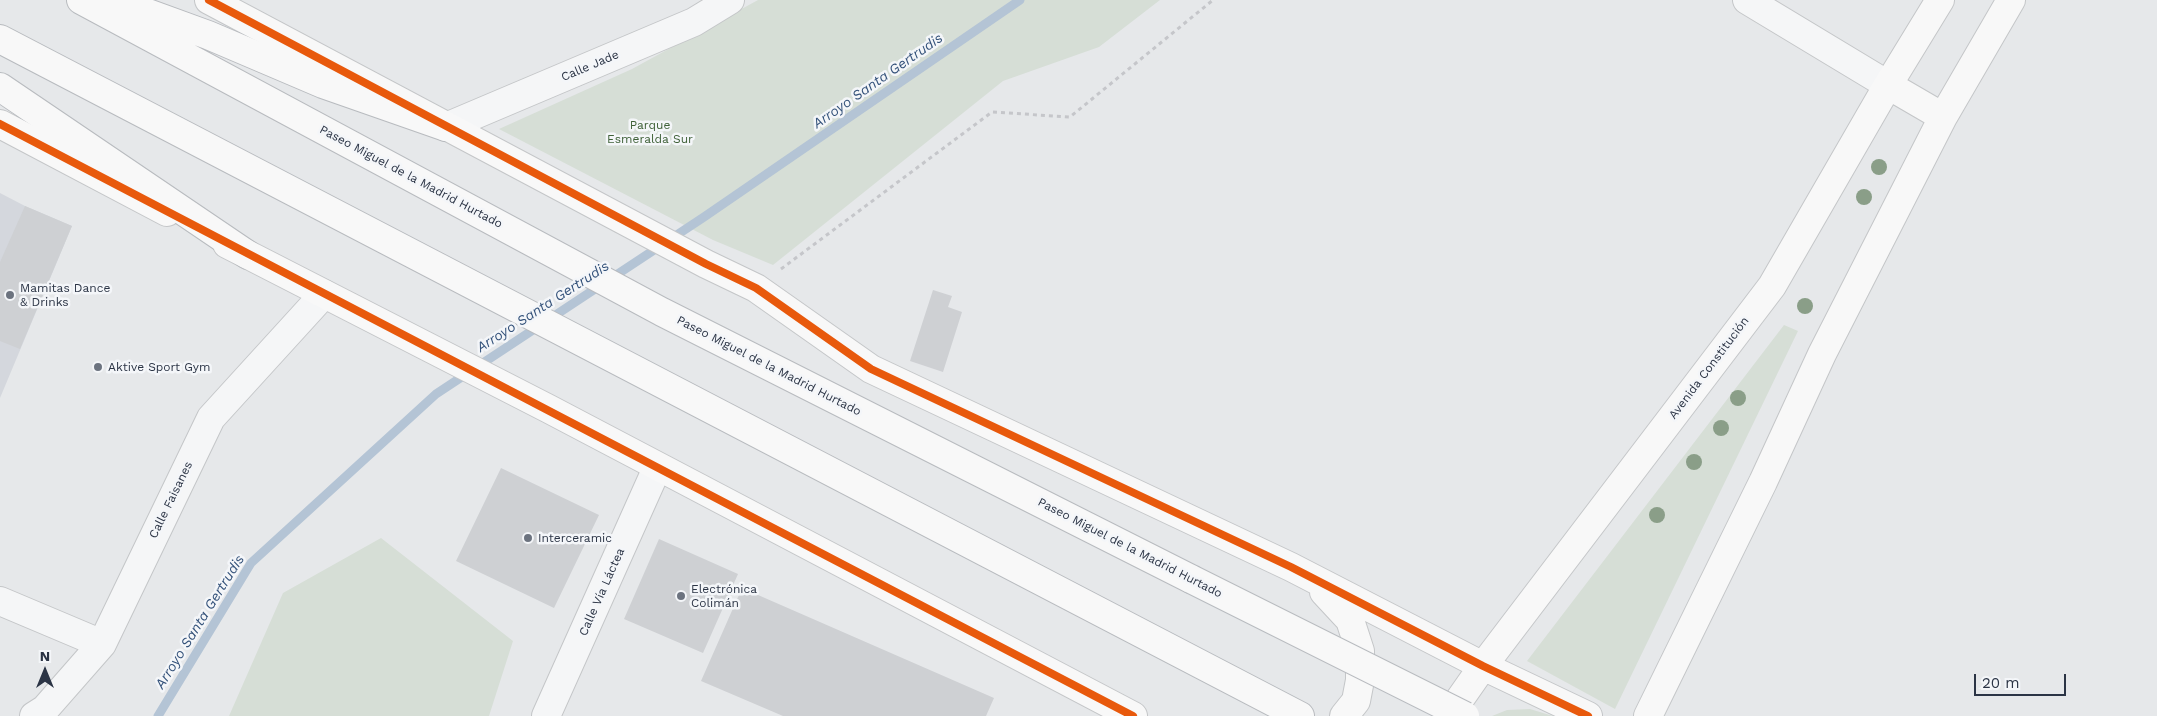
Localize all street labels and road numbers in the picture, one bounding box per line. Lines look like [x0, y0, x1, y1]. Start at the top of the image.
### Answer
street label: Calle Jade [559, 47, 621, 85]
street label: Paseo Miguel de la Madrid Hurtado [317, 123, 505, 231]
street label: Paseo Miguel de la Madrid Hurtado [674, 313, 864, 419]
street label: Avenida Constitución [1666, 314, 1752, 422]
street label: Calle Faisanes [146, 459, 196, 541]
street label: Paseo Miguel de la Madrid Hurtado [1035, 495, 1225, 601]
street label: Calle Vía Láctea [576, 546, 628, 638]

